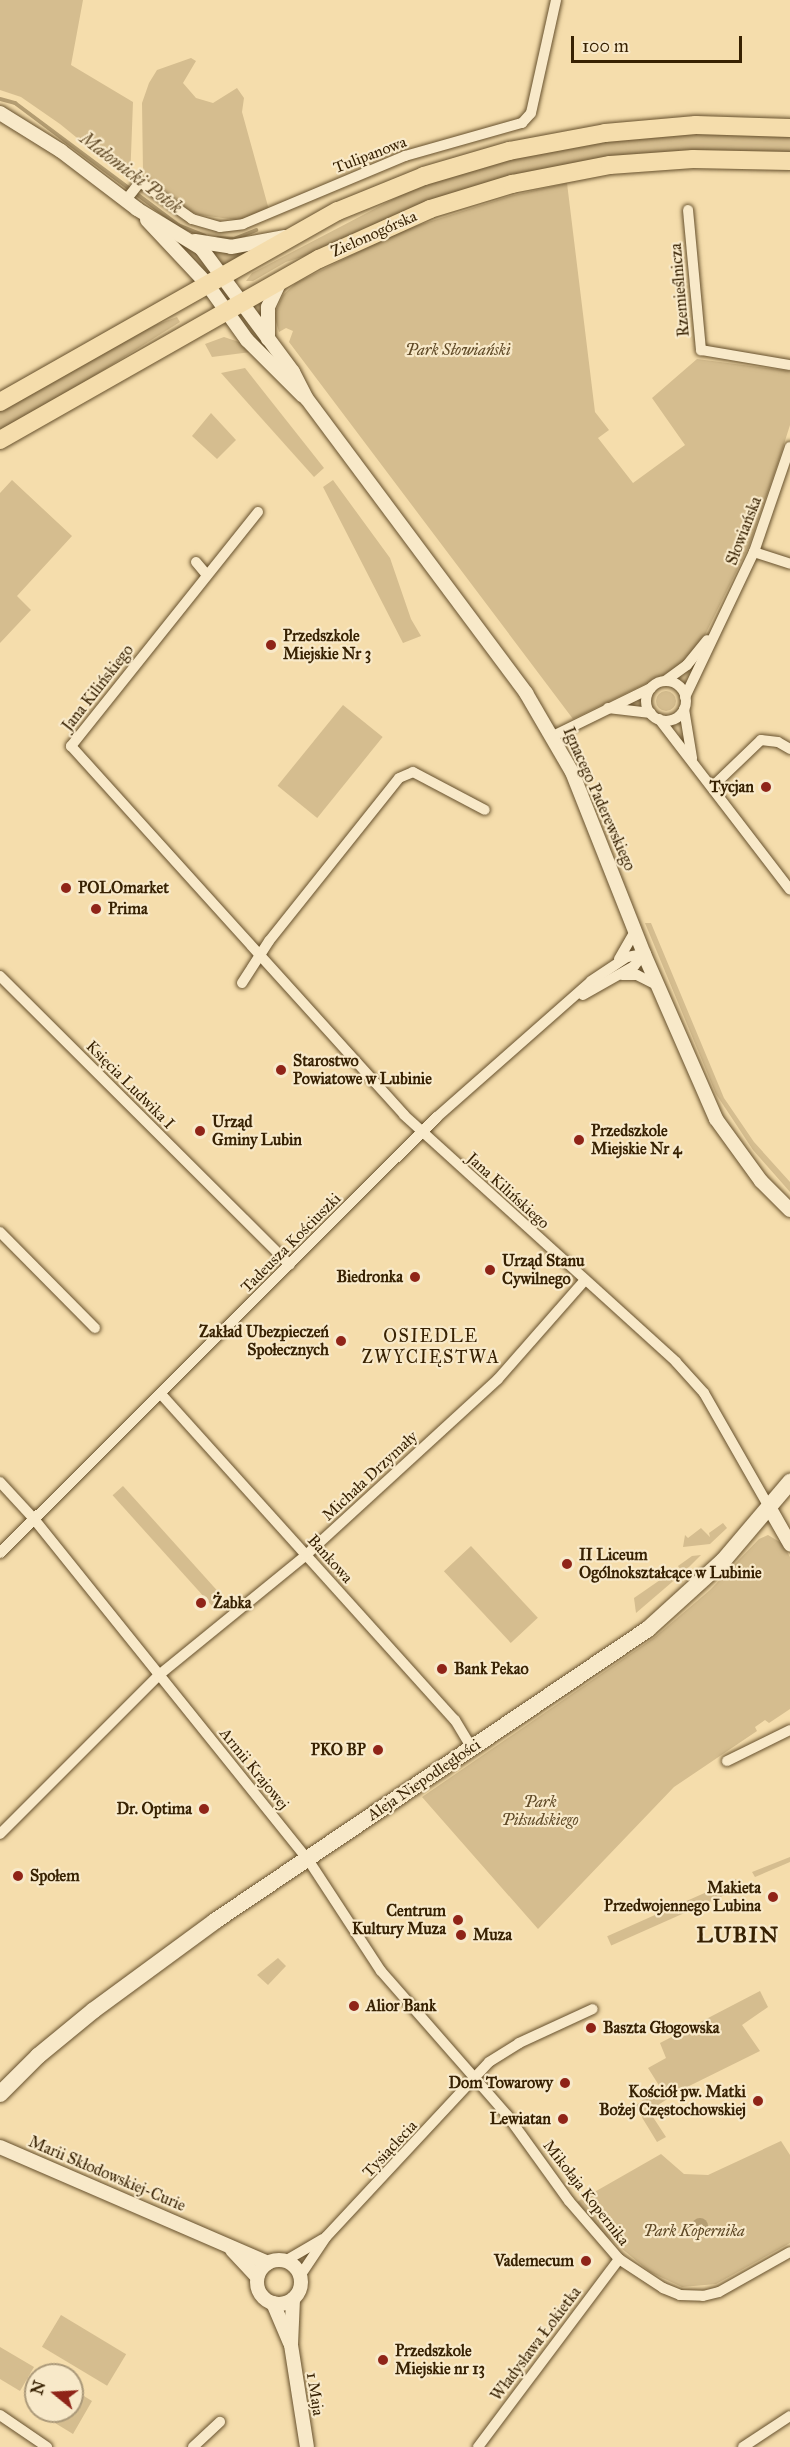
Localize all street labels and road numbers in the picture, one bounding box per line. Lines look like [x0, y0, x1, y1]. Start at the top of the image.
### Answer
street label: Tulipanowa [331, 132, 409, 178]
street label: Zielonogórska [328, 207, 420, 261]
street label: Rzemieślnicza [666, 242, 694, 338]
street label: Słowiańska [722, 494, 766, 568]
street label: Jana Kilińskiego [58, 641, 138, 735]
street label: Ignacego Paderewskiego [559, 724, 639, 874]
street label: Księcia Ludwika I [82, 1037, 178, 1133]
street label: Jana Kilińskiego [463, 1149, 553, 1233]
street label: Tadeusza Kościuszki [237, 1189, 345, 1297]
street label: Michała Drzymały [318, 1427, 422, 1525]
street label: Bankowa [303, 1531, 357, 1587]
street label: Armii Krajowej [215, 1724, 293, 1814]
street label: Aleja Niepodległości [364, 1735, 484, 1825]
street label: Tysiąclecia [359, 2116, 421, 2182]
street label: Marii Skłodowskiej-Curie [26, 2132, 188, 2216]
street label: Mikołaja Kopernika [539, 2136, 633, 2250]
street label: Władysława Łokietka [487, 2283, 585, 2405]
street label: 1 Maja [302, 2371, 328, 2417]

